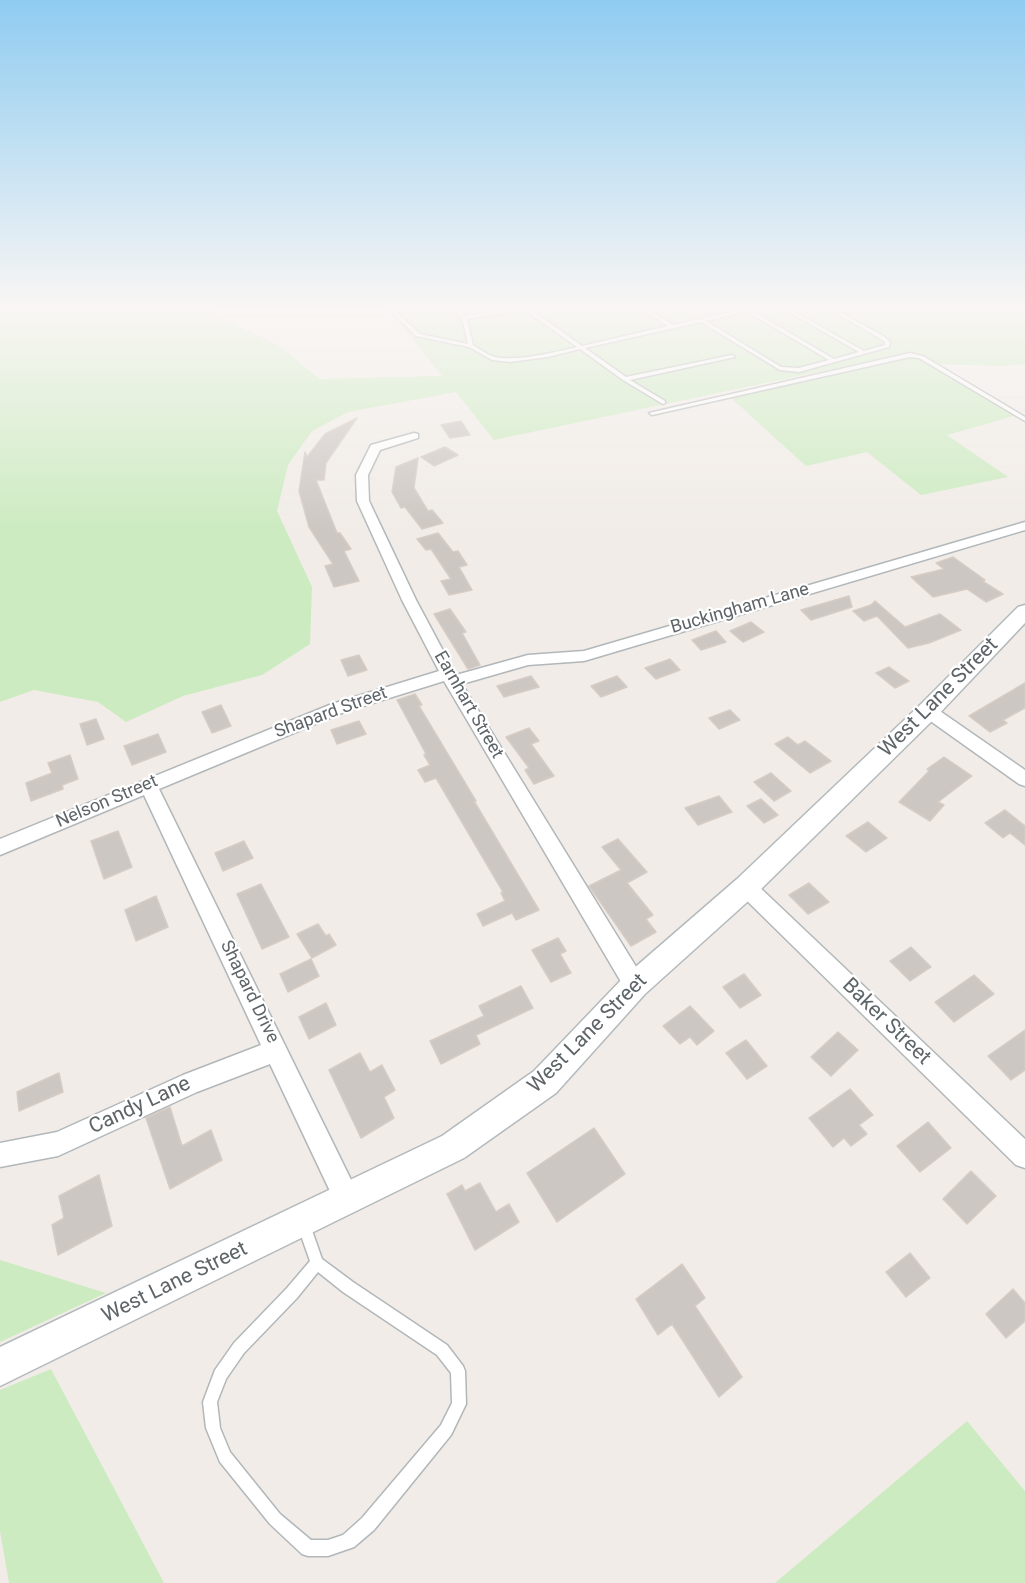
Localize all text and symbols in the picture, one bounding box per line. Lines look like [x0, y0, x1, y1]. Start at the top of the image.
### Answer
street label: Buckingham Lane [668, 579, 812, 639]
street label: West Lane Street [874, 633, 1004, 763]
street label: Earnhart Street [429, 648, 507, 762]
street label: Shapard Street [272, 683, 390, 743]
street label: Nelson Street [53, 771, 161, 833]
street label: Shapard Drive [215, 937, 283, 1047]
street label: West Lane Street [523, 969, 653, 1099]
street label: Baker Street [836, 973, 936, 1071]
street label: Candy Lane [85, 1072, 195, 1140]
street label: West Lane Street [98, 1237, 252, 1329]

